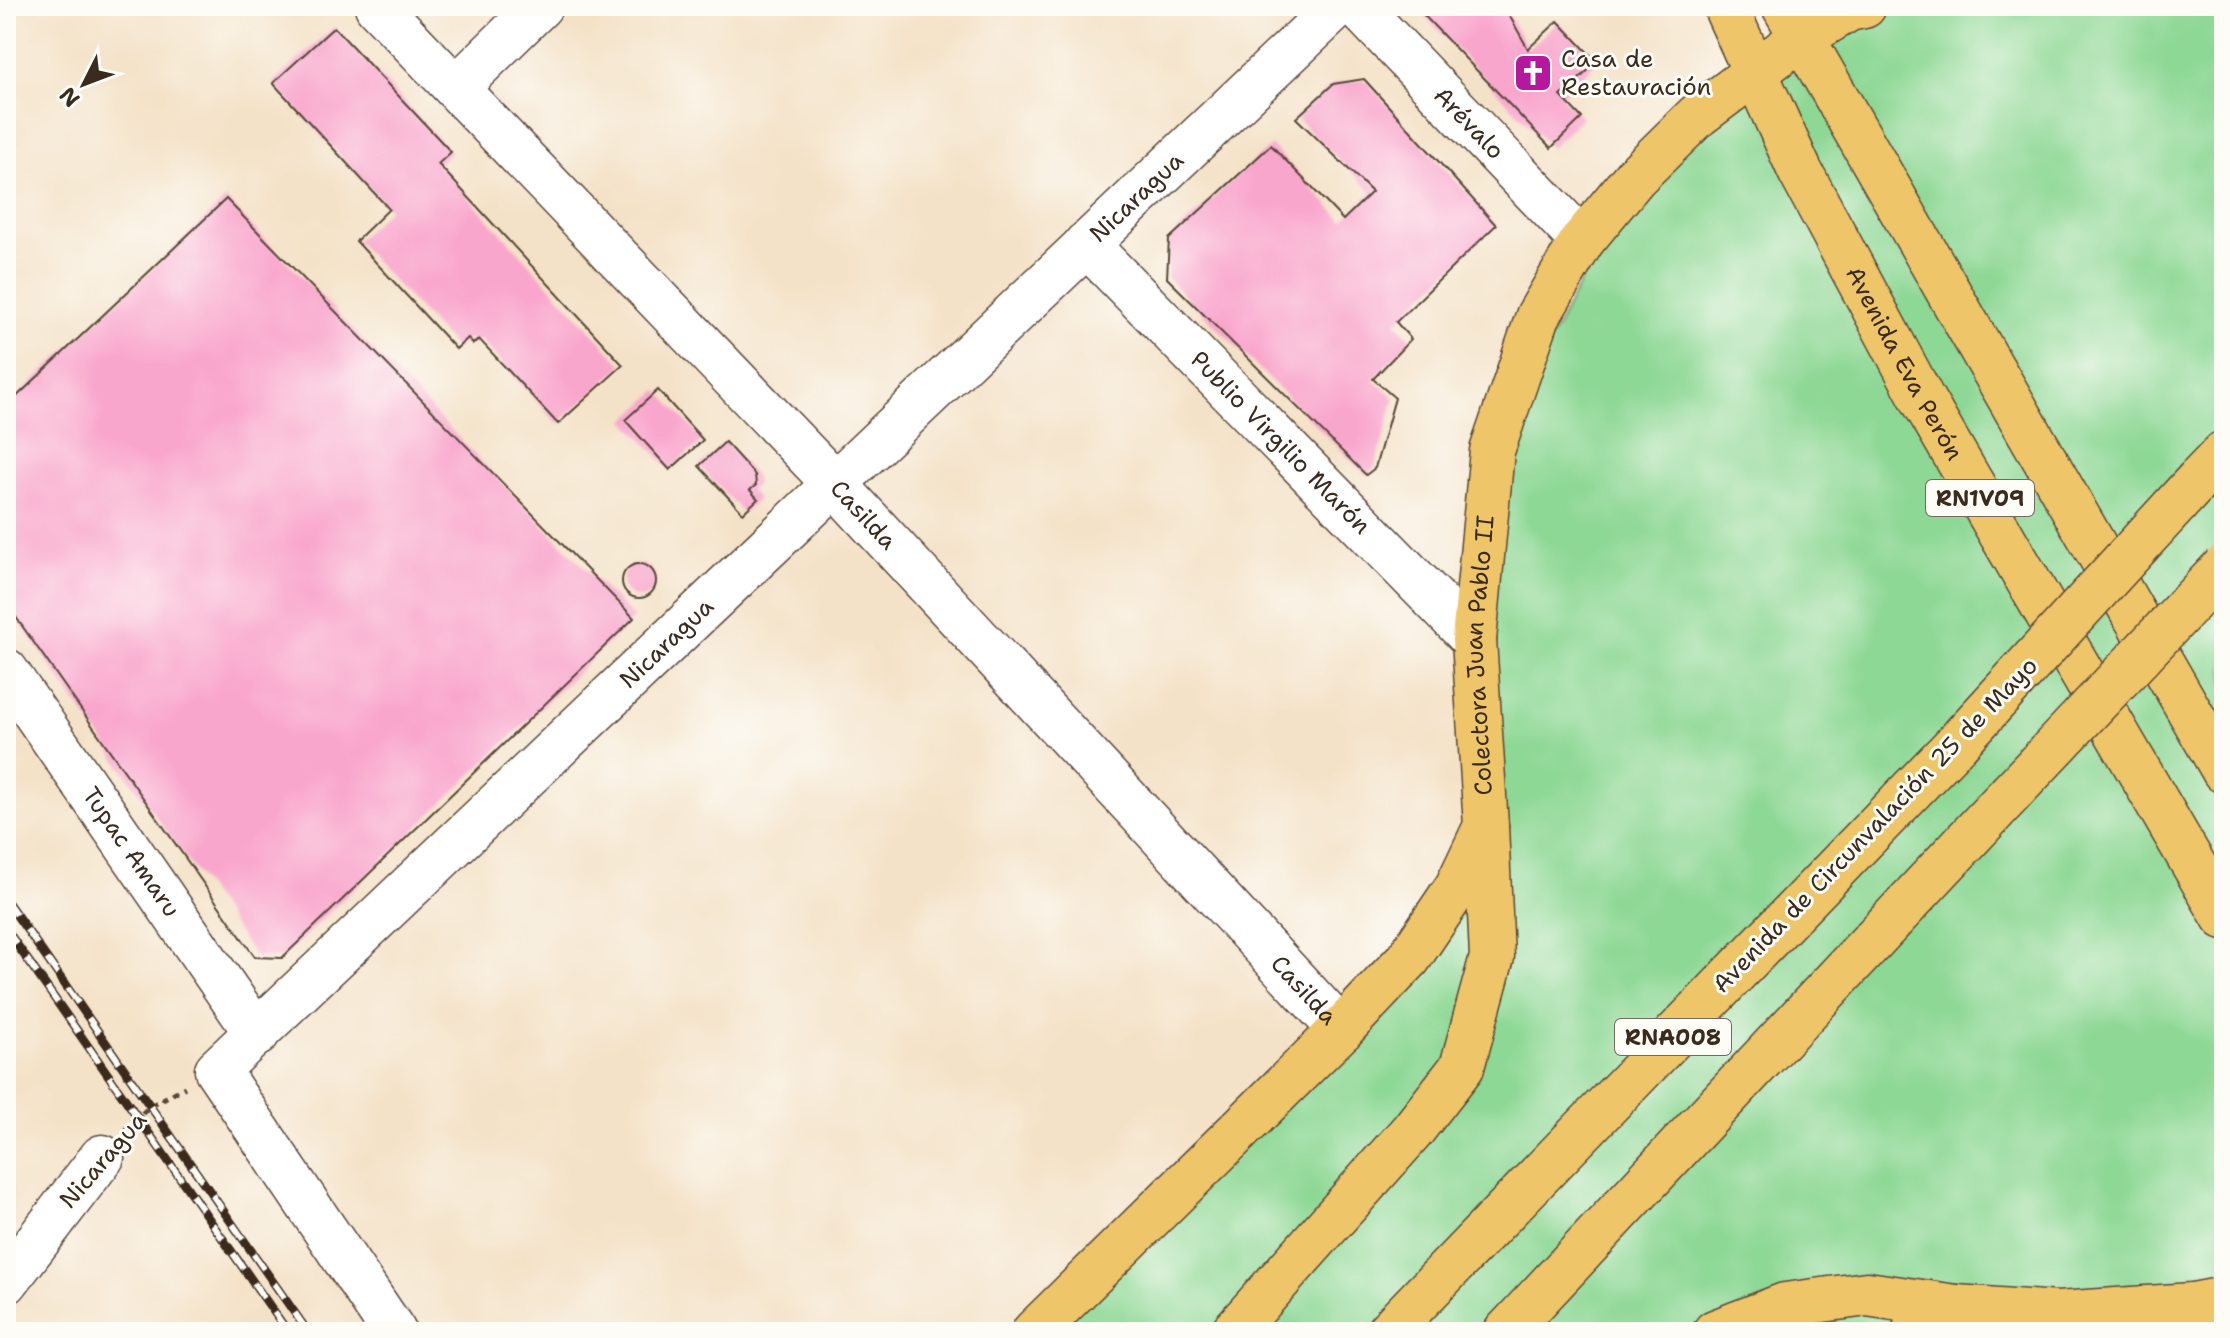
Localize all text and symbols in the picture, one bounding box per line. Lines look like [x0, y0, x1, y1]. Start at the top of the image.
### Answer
place label: Casa de Restauración [1561, 43, 1711, 103]
north arrow [44, 44, 124, 124]
church icon: Casa de Restauración [1512, 52, 1554, 94]
street label: Arévalo [1427, 80, 1511, 166]
text: N [53, 81, 86, 113]
street label: Nicaragua [1083, 145, 1191, 250]
street label: Avenida Eva Perón [1838, 261, 1971, 466]
street label: Publio Virgilio Marón [1184, 344, 1378, 541]
street label: Casilda [823, 473, 904, 557]
road number: RN1V09 [1926, 480, 2034, 516]
street label: Colectora Juan Pablo II [1458, 514, 1502, 797]
street label: Nicaragua [613, 591, 721, 696]
street label: Avenida de Circunvalación 25 de Mayo [1705, 650, 2045, 1000]
street label: Tupac Amaru [75, 781, 187, 923]
street label: Casilda [1264, 948, 1344, 1032]
road number: RNA008 [1615, 1019, 1731, 1055]
street label: Nicaragua [52, 1105, 154, 1215]

